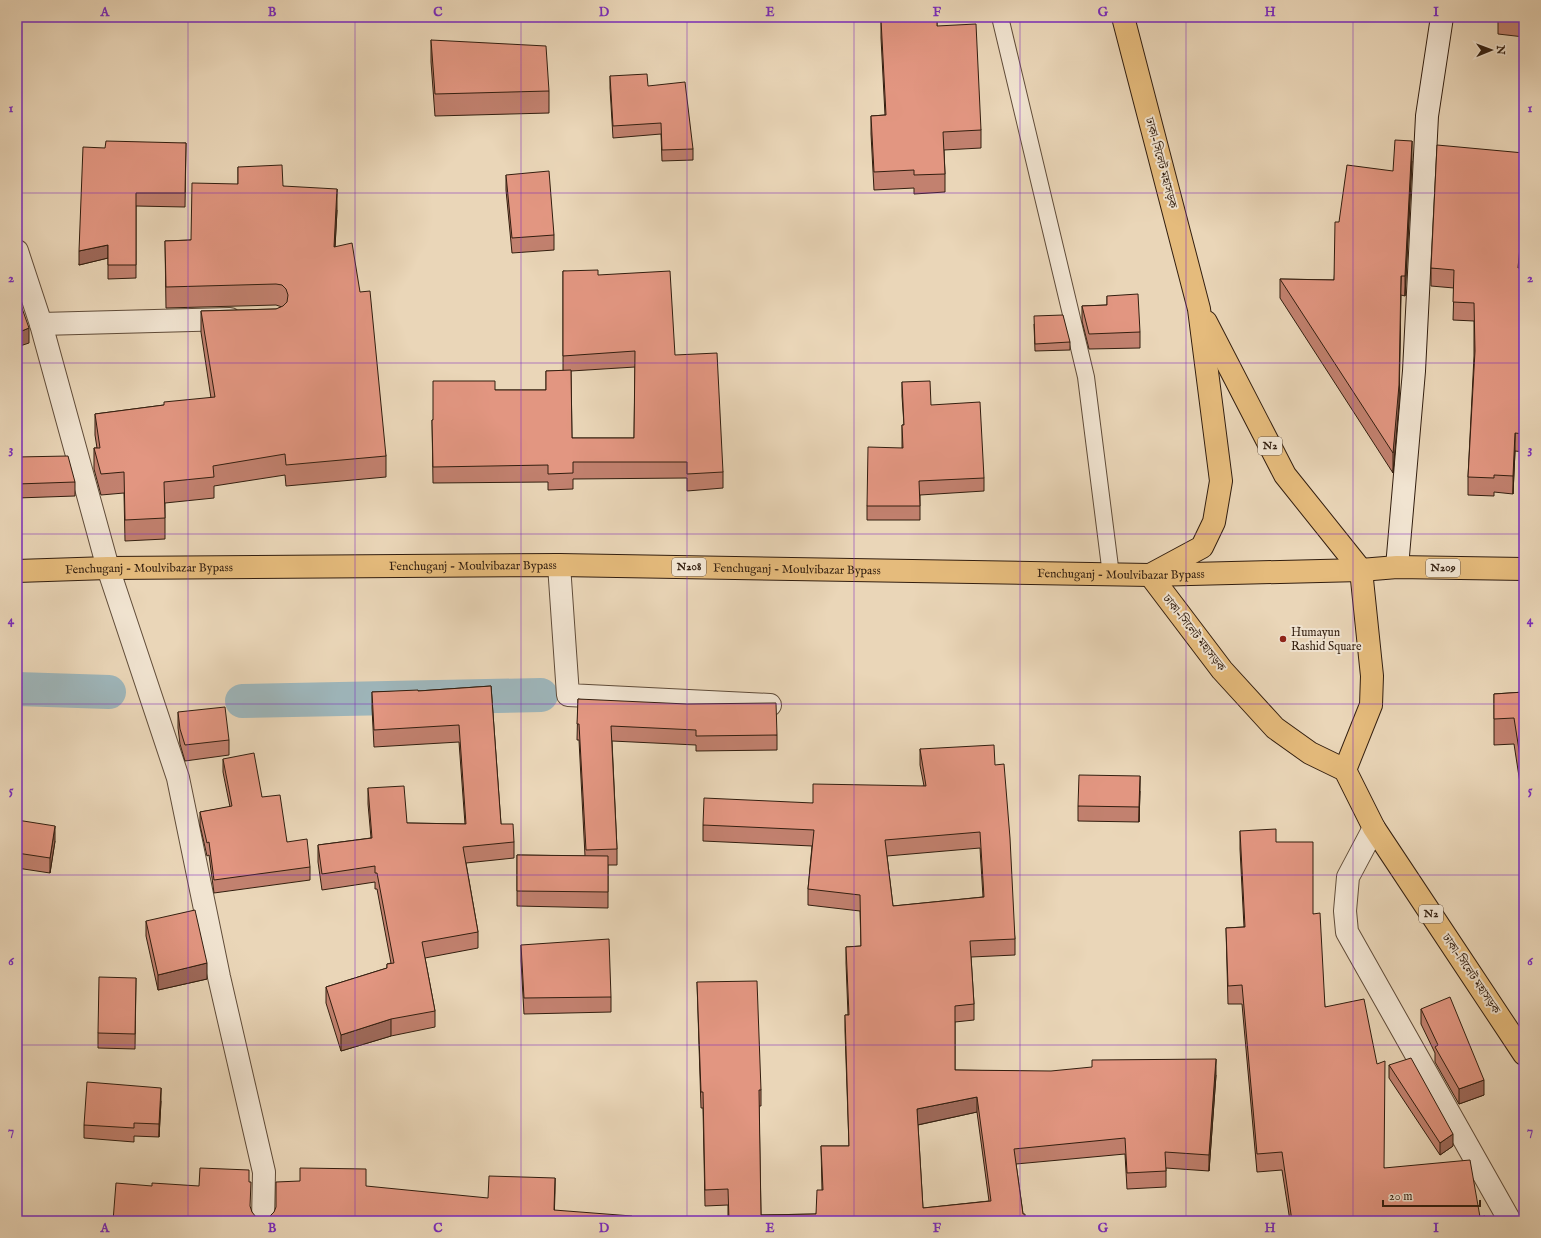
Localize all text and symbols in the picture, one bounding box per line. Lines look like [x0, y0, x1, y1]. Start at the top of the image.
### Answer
text: A [100, 4, 111, 21]
text: B [268, 4, 277, 21]
text: C [433, 4, 443, 21]
text: D [599, 4, 610, 21]
text: E [765, 4, 775, 21]
text: F [933, 4, 942, 21]
text: G [1098, 4, 1109, 21]
text: H [1264, 4, 1276, 21]
text: I [1433, 4, 1439, 21]
north arrow [1471, 30, 1511, 70]
text: N [1493, 44, 1507, 55]
text: 1 [9, 100, 14, 117]
text: 1 [1528, 100, 1533, 117]
street label: ঢাকা-সিলেট মহাসড়ক [1141, 115, 1181, 211]
text: 2 [8, 270, 14, 287]
text: 2 [1527, 270, 1533, 287]
road number: N2 [1258, 437, 1282, 455]
text: 3 [9, 441, 14, 458]
text: 3 [1528, 441, 1533, 458]
street label: Fenchuganj - Moulvibazar Bypass [389, 558, 557, 574]
road number: N208 [672, 558, 706, 576]
road number: N209 [1426, 559, 1460, 577]
street label: Fenchuganj - Moulvibazar Bypass [65, 560, 233, 577]
street label: Fenchuganj - Moulvibazar Bypass [713, 560, 881, 579]
street label: Fenchuganj - Moulvibazar Bypass [1037, 566, 1205, 583]
street label: ঢাকা-সিলেট মহাসড়ক [1159, 590, 1230, 675]
text: 4 [8, 612, 15, 629]
text: 4 [1527, 612, 1534, 629]
place label: Humayun Rashid Square [1291, 625, 1362, 655]
marker: Humayun Rashid Square [1278, 634, 1288, 644]
text: 5 [9, 782, 14, 799]
text: 5 [1528, 782, 1533, 799]
road number: N2 [1419, 905, 1443, 923]
street label: ঢাকা-সিলেট মহাসড়ক [1438, 930, 1504, 1017]
text: 6 [8, 953, 14, 970]
text: 6 [1527, 953, 1533, 970]
text: 7 [8, 1123, 14, 1140]
text: 7 [1527, 1123, 1533, 1140]
scale bar [1383, 1182, 1480, 1208]
text: 20 m [1389, 1189, 1412, 1204]
text: A [100, 1220, 111, 1237]
text: B [268, 1220, 277, 1237]
text: C [433, 1220, 443, 1237]
text: D [599, 1220, 610, 1237]
text: E [765, 1220, 775, 1237]
text: F [933, 1220, 942, 1237]
text: G [1098, 1220, 1109, 1237]
text: H [1264, 1220, 1276, 1237]
text: I [1433, 1220, 1439, 1237]

